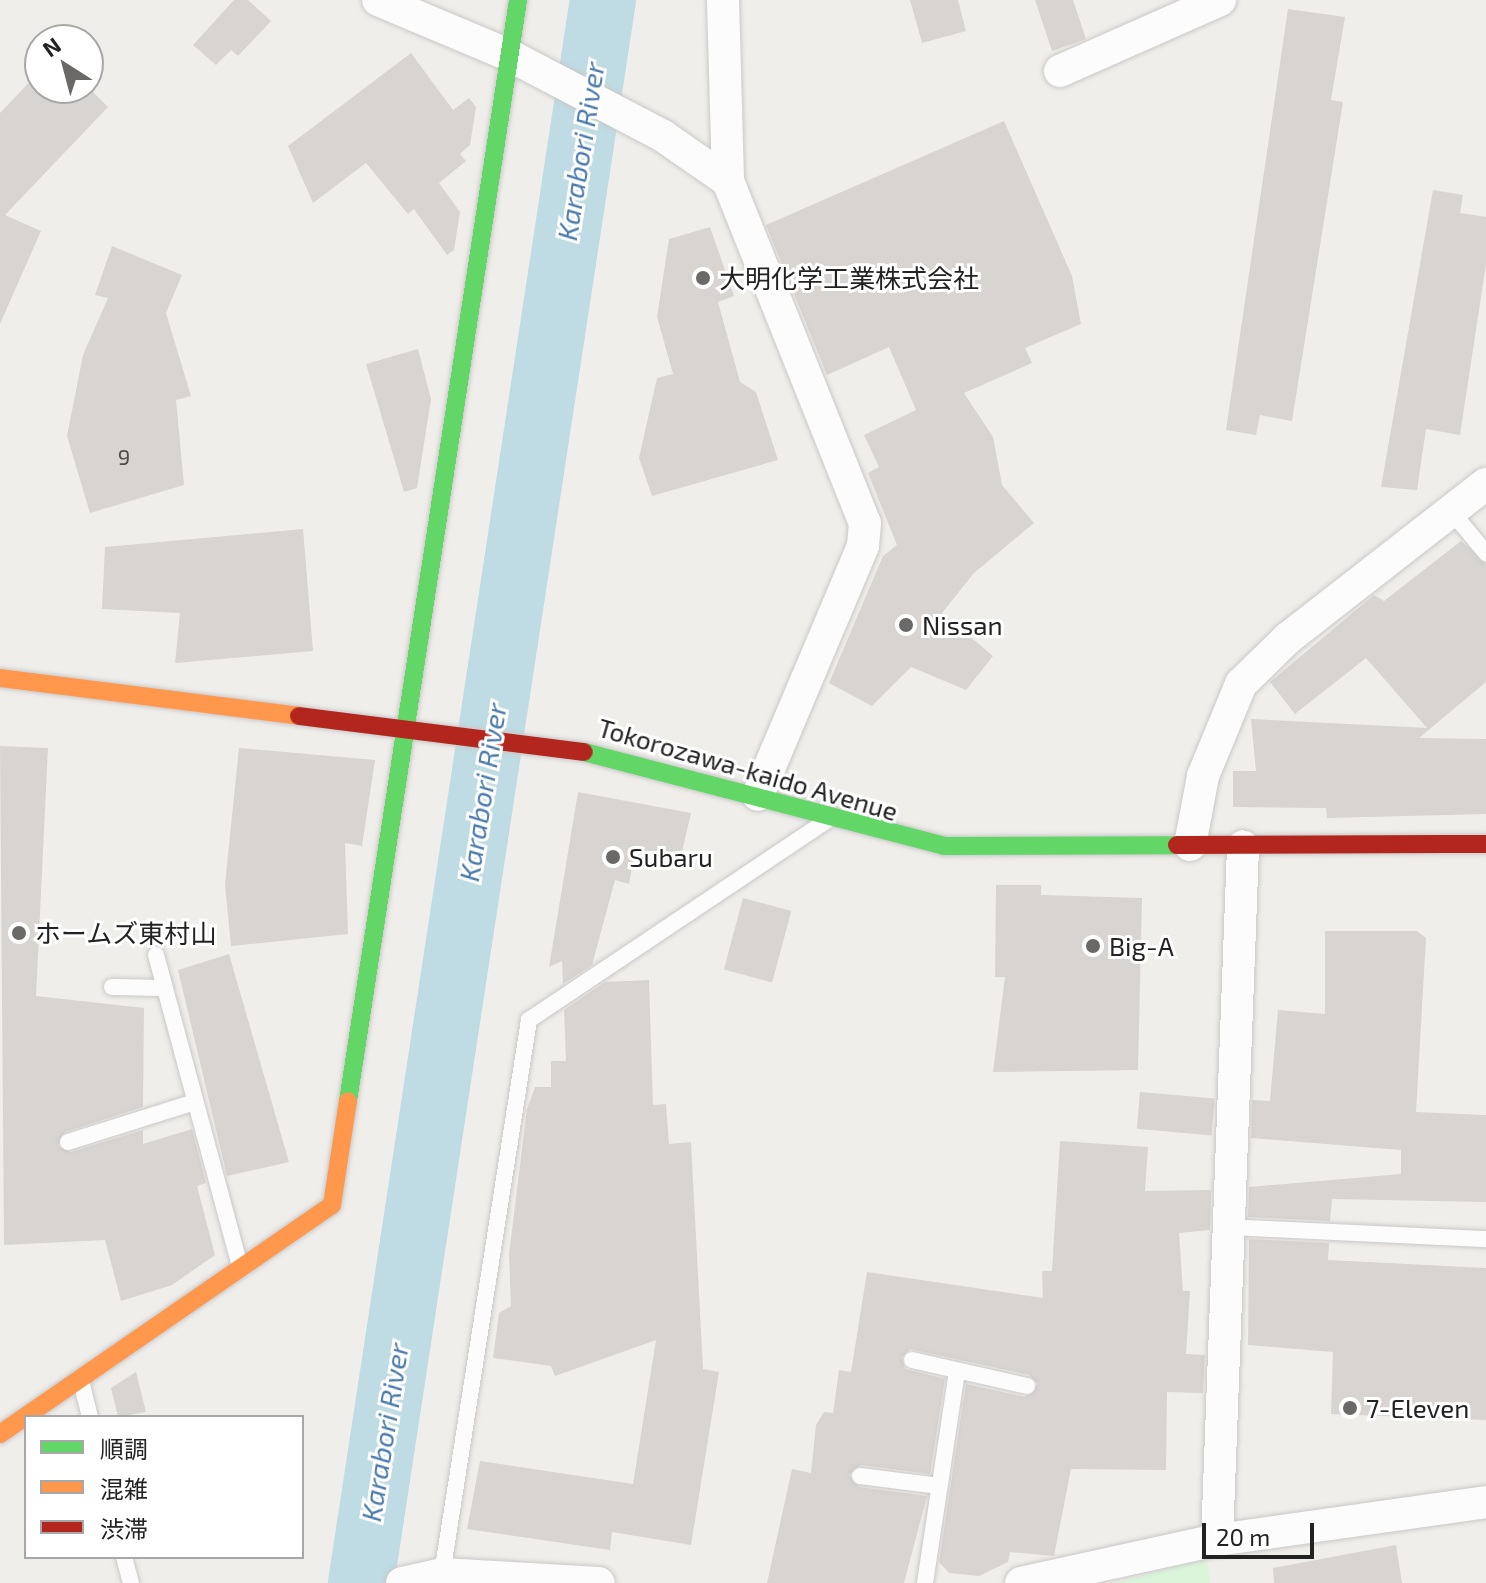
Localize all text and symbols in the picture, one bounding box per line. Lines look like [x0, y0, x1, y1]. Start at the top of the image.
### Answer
north arrow [24, 24, 104, 104]
text: N [37, 31, 65, 61]
water label: Karabori River [549, 59, 611, 243]
place label: 大明化学工業株式会社 [719, 262, 979, 294]
marker: 大明化学工業株式会社 [694, 269, 712, 287]
house number: 9 [118, 444, 130, 470]
place label: Nissan [922, 609, 1003, 641]
marker: Nissan [897, 616, 915, 634]
water label: Karabori River [451, 700, 513, 884]
street label: Tokorozawa-kaido Avenue [594, 711, 902, 827]
place label: Subaru [629, 841, 713, 873]
marker: Subaru [604, 848, 622, 866]
place label: ホームズ東村山 [35, 917, 217, 949]
marker: ホームズ東村山 [10, 924, 28, 942]
place label: Big-A [1109, 930, 1174, 962]
marker: Big-A [1084, 937, 1102, 955]
water label: Karabori River [353, 1340, 415, 1524]
place label: 7-Eleven [1366, 1392, 1469, 1424]
marker: 7-Eleven [1341, 1399, 1359, 1417]
legend [24, 1415, 304, 1559]
text: 順調 [100, 1434, 148, 1463]
text: 混雑 [100, 1474, 148, 1503]
scale bar [1206, 1507, 1318, 1557]
text: 渋滞 [100, 1514, 148, 1543]
text: 20 m [1216, 1522, 1270, 1551]

